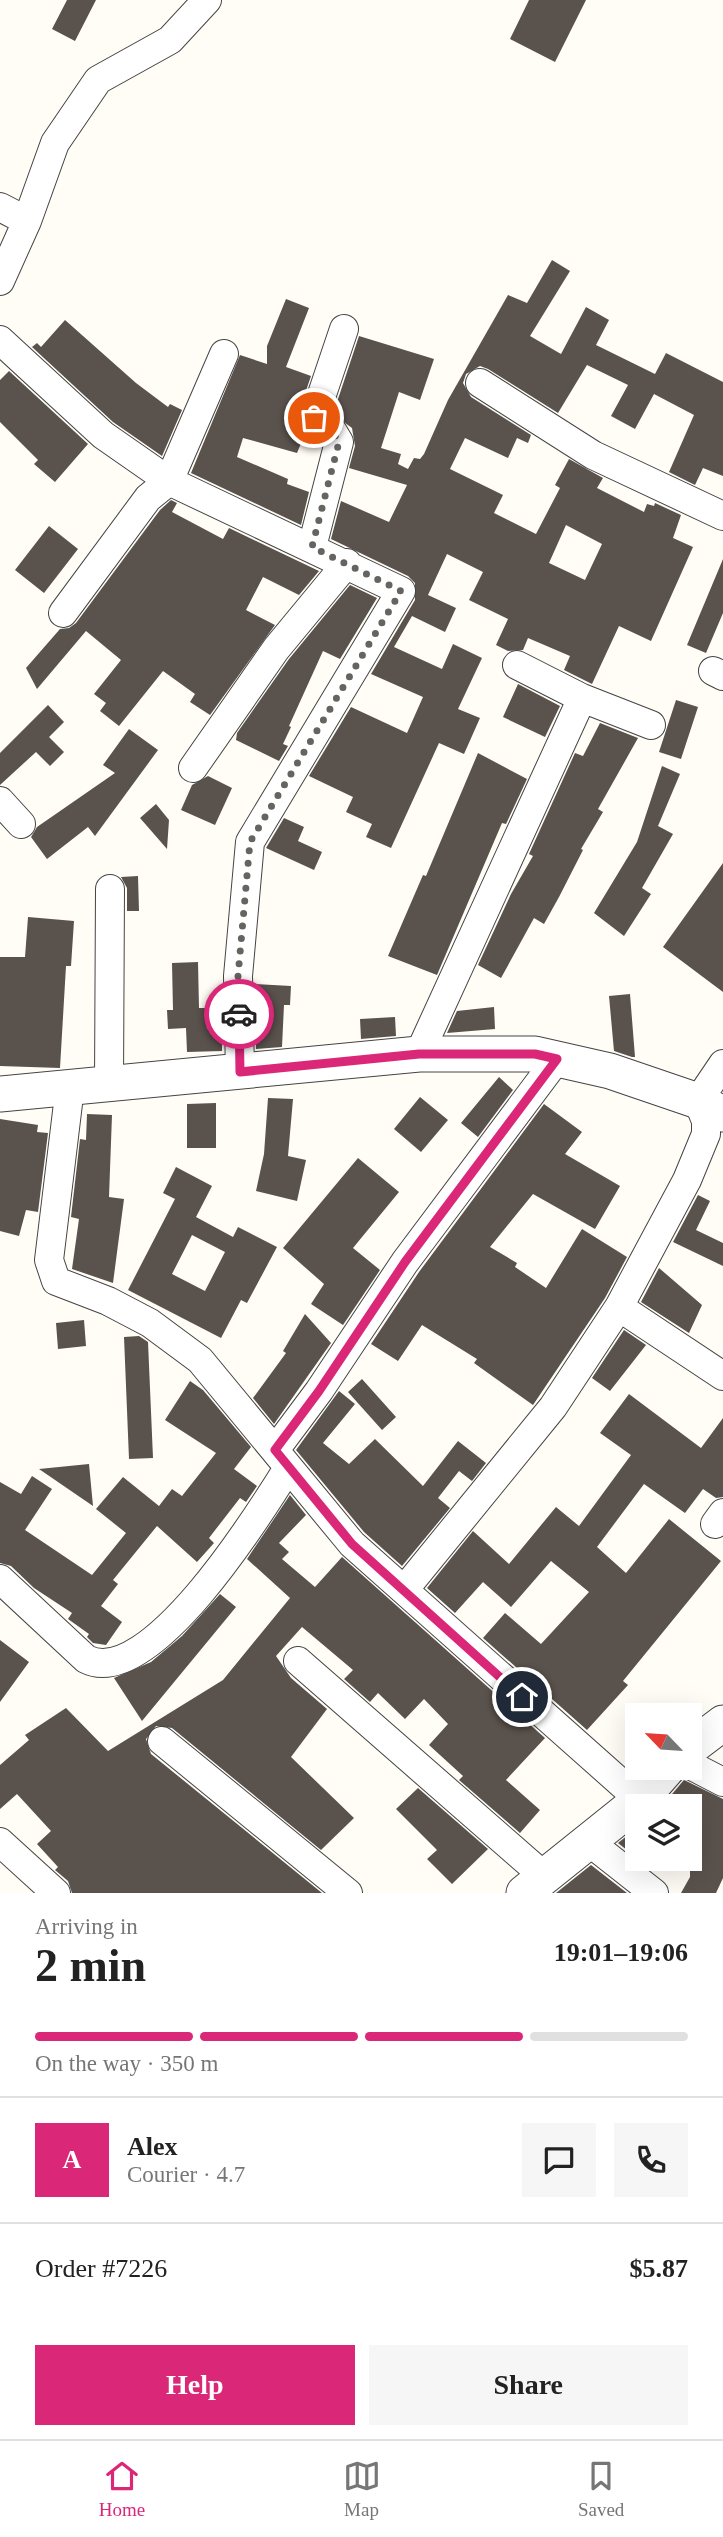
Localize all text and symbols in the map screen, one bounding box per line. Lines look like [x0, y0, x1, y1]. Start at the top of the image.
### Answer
pin [284, 388, 344, 448]
icon: bag [295, 399, 333, 437]
courier [204, 979, 274, 1049]
icon: car [220, 995, 258, 1033]
pin [492, 1667, 552, 1727]
icon: home [503, 1678, 541, 1716]
north arrow [625, 1703, 702, 1780]
map controls [625, 1703, 702, 1871]
button: layers [625, 1794, 702, 1871]
text: Arriving in [35, 1914, 138, 1939]
text: 19:01–19:06 [554, 1938, 688, 1967]
text: 2 min [35, 1940, 146, 1991]
text: On the way · 350 m [35, 2051, 218, 2076]
button: chat [522, 2123, 596, 2197]
button: phone [614, 2123, 688, 2197]
text: Alex [127, 2132, 178, 2161]
text: A [63, 2145, 81, 2174]
text: Courier · 4.7 [127, 2162, 245, 2187]
text: Order #7226 [35, 2254, 167, 2283]
text: $5.87 [630, 2254, 688, 2283]
button: Help [35, 2345, 355, 2425]
button: Share [369, 2345, 688, 2425]
tab: Home [99, 2457, 145, 2521]
tab: Map [343, 2457, 381, 2521]
tab: Saved [578, 2457, 624, 2521]

